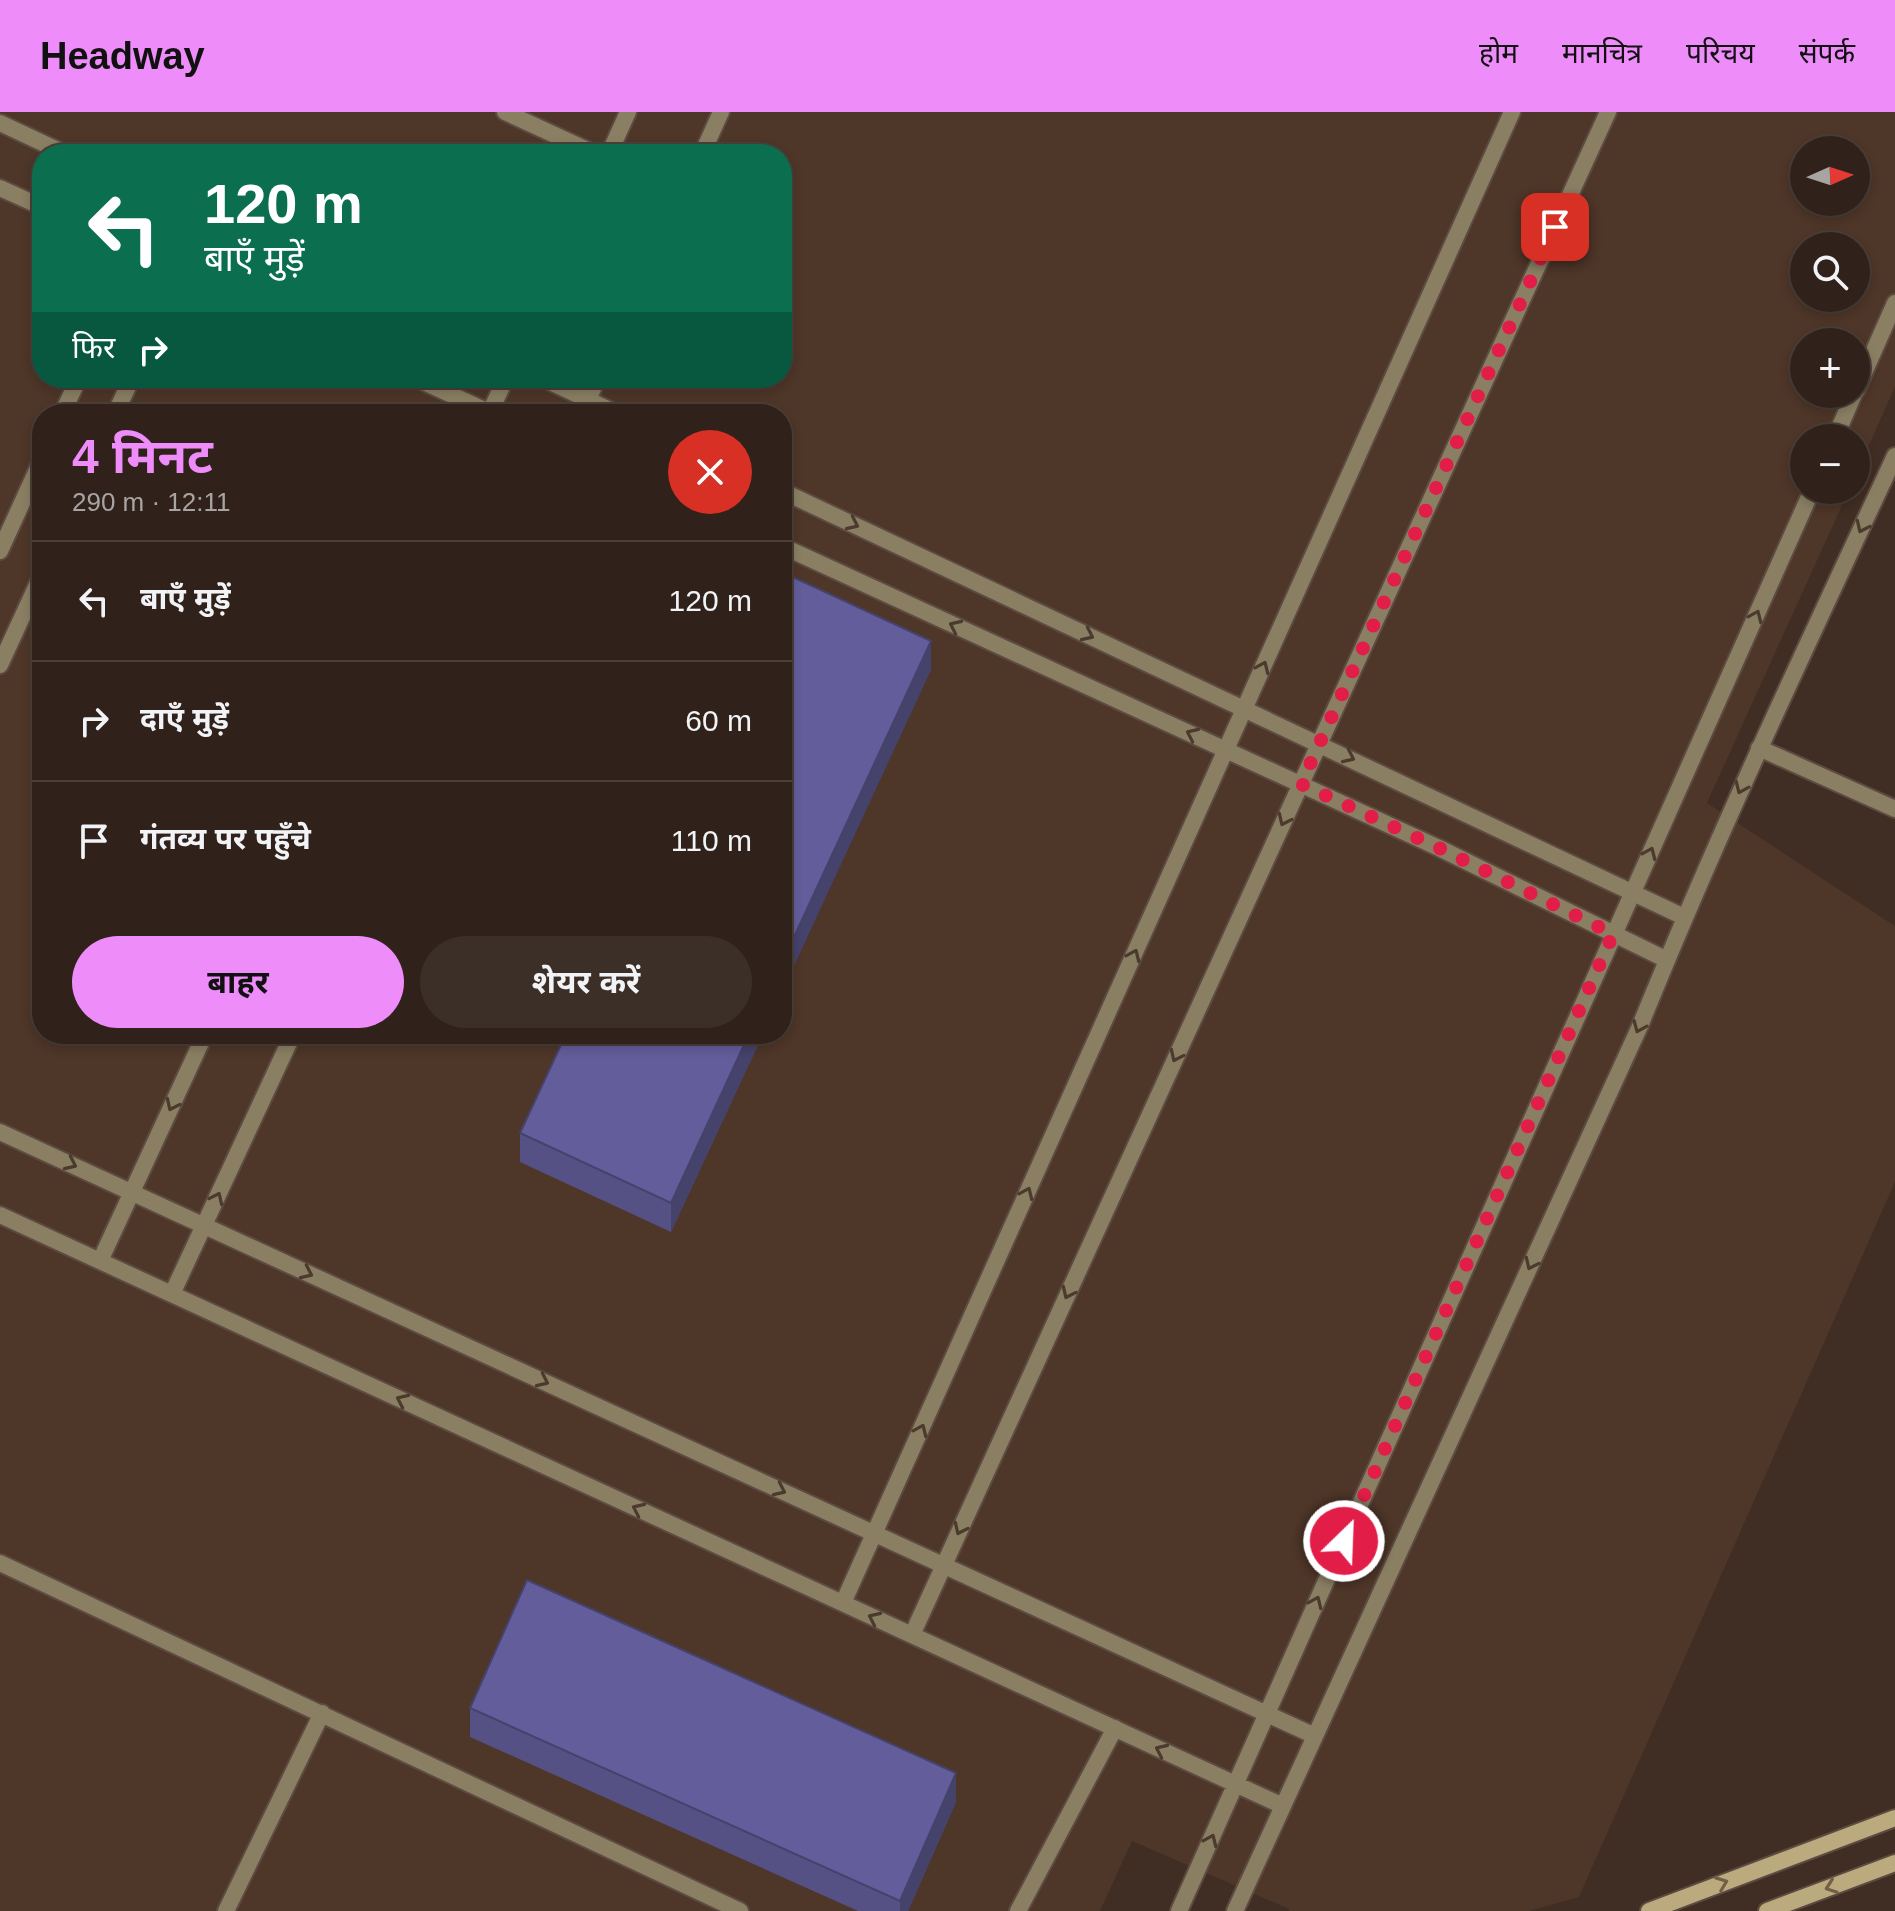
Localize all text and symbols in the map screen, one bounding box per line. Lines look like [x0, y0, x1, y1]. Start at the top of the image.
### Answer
text: Headway [40, 35, 205, 77]
text: होम [1479, 38, 1518, 69]
text: मानचित्र [1562, 38, 1642, 69]
text: परिचय [1686, 38, 1755, 69]
text: संपर्क [1799, 38, 1855, 69]
north arrow [1790, 136, 1870, 216]
map controls [1790, 136, 1870, 504]
text: 120 m [204, 172, 363, 235]
icon: left [72, 176, 176, 280]
pin [1521, 193, 1589, 261]
icon: arrive [1533, 205, 1577, 249]
button: search [1790, 232, 1870, 312]
text: बाएँ मुड़ें [204, 238, 305, 279]
icon: right [131, 328, 175, 372]
button: + [1790, 328, 1870, 408]
text: फिर [72, 331, 115, 364]
button: − [1790, 424, 1870, 504]
text: 4 मिनट [72, 430, 213, 483]
button: close [668, 430, 752, 514]
text: 290 m · 12:11 [72, 487, 231, 517]
one-way arrow [844, 514, 859, 530]
one-way arrow [1856, 519, 1872, 533]
icon: left [72, 579, 116, 623]
text: बाएँ मुड़ें [140, 582, 231, 615]
text: 120 m [669, 584, 752, 617]
one-way arrow [1746, 609, 1762, 624]
one-way arrow [949, 620, 964, 636]
one-way arrow [1080, 625, 1094, 641]
one-way arrow [1253, 661, 1269, 675]
icon: right [72, 699, 116, 743]
text: दाएँ मुड़ें [140, 702, 229, 735]
text: 60 m [685, 704, 752, 737]
one-way arrow [1185, 728, 1200, 744]
one-way arrow [1340, 747, 1355, 763]
one-way arrow [1735, 780, 1751, 794]
one-way arrow [1278, 811, 1294, 826]
icon: arrive [72, 819, 116, 863]
text: गंतव्य पर पहुँचे [140, 822, 311, 855]
text: 110 m [671, 824, 752, 857]
one-way arrow [1640, 847, 1656, 861]
button: बाहर [72, 936, 404, 1028]
button: शेयर करें [420, 936, 752, 1028]
one-way arrow [1124, 949, 1140, 964]
one-way arrow [1633, 1019, 1649, 1034]
one-way arrow [1170, 1048, 1186, 1062]
one-way arrow [166, 1097, 182, 1111]
one-way arrow [63, 1154, 77, 1170]
one-way arrow [1017, 1186, 1033, 1201]
one-way arrow [207, 1192, 223, 1206]
one-way arrow [1525, 1256, 1541, 1270]
one-way arrow [299, 1263, 313, 1279]
one-way arrow [1062, 1284, 1078, 1299]
one-way arrow [535, 1371, 550, 1387]
one-way arrow [396, 1394, 410, 1410]
one-way arrow [911, 1423, 927, 1438]
one-way arrow [771, 1480, 786, 1496]
position arrow [1302, 1499, 1386, 1583]
one-way arrow [632, 1503, 647, 1519]
one-way arrow [954, 1521, 970, 1535]
one-way arrow [1307, 1596, 1323, 1610]
one-way arrow [868, 1611, 883, 1627]
one-way arrow [1155, 1744, 1170, 1760]
one-way arrow [1201, 1834, 1217, 1848]
one-way arrow [1714, 1876, 1728, 1893]
one-way arrow [1825, 1877, 1839, 1894]

